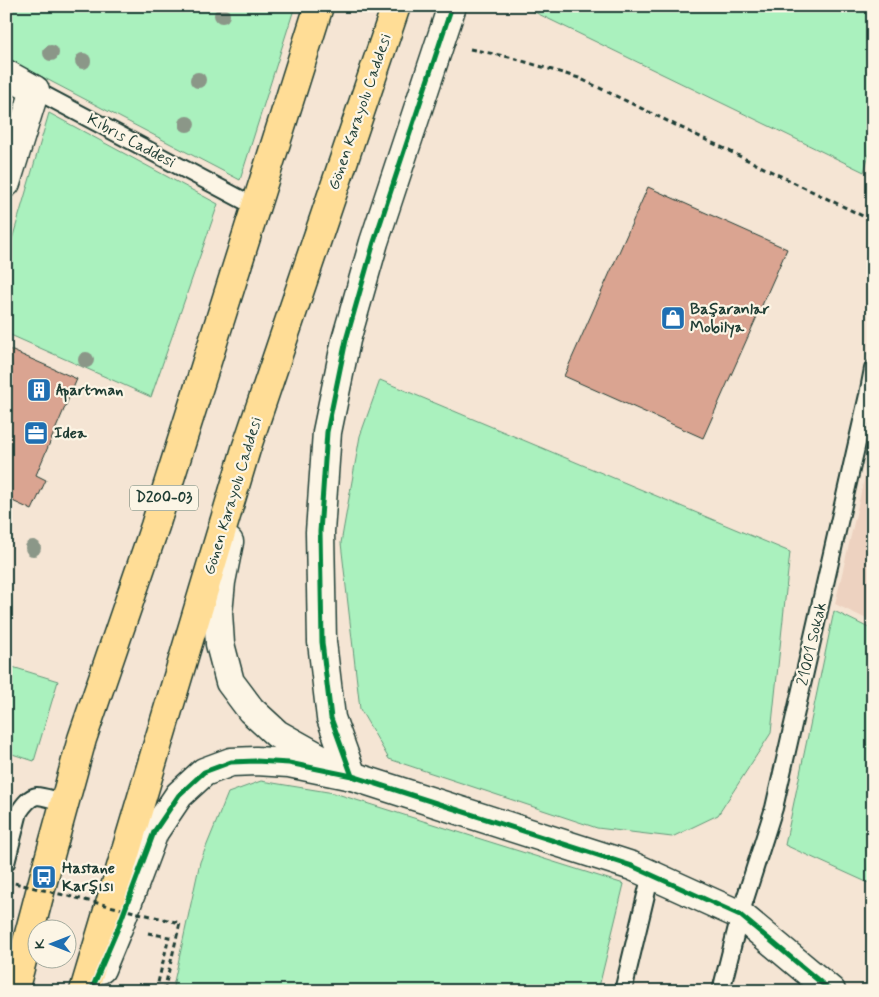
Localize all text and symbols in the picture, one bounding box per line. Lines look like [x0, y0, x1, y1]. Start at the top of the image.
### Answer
street label: Gönen Karayolu Caddesi [323, 31, 397, 193]
street label: Kıbrıs Caddesi [83, 109, 179, 173]
place label: Başaranlar Mobilya [690, 299, 770, 338]
shop icon: Başaranlar Mobilya [660, 305, 686, 331]
building icon: Apartman [26, 377, 52, 403]
place label: Apartman [56, 380, 123, 402]
street label: Gönen Karayolu Caddesi [199, 414, 267, 578]
office icon: Idea [23, 420, 49, 446]
place label: Idea [54, 423, 87, 444]
road number: D200-03 [130, 486, 198, 510]
street label: 21001 Sokak [792, 600, 832, 688]
place label: Hastane Karşısı [62, 858, 115, 897]
bus stop icon: Hastane Karşısı [31, 864, 57, 890]
north arrow [28, 920, 78, 970]
text: K [31, 938, 49, 949]

